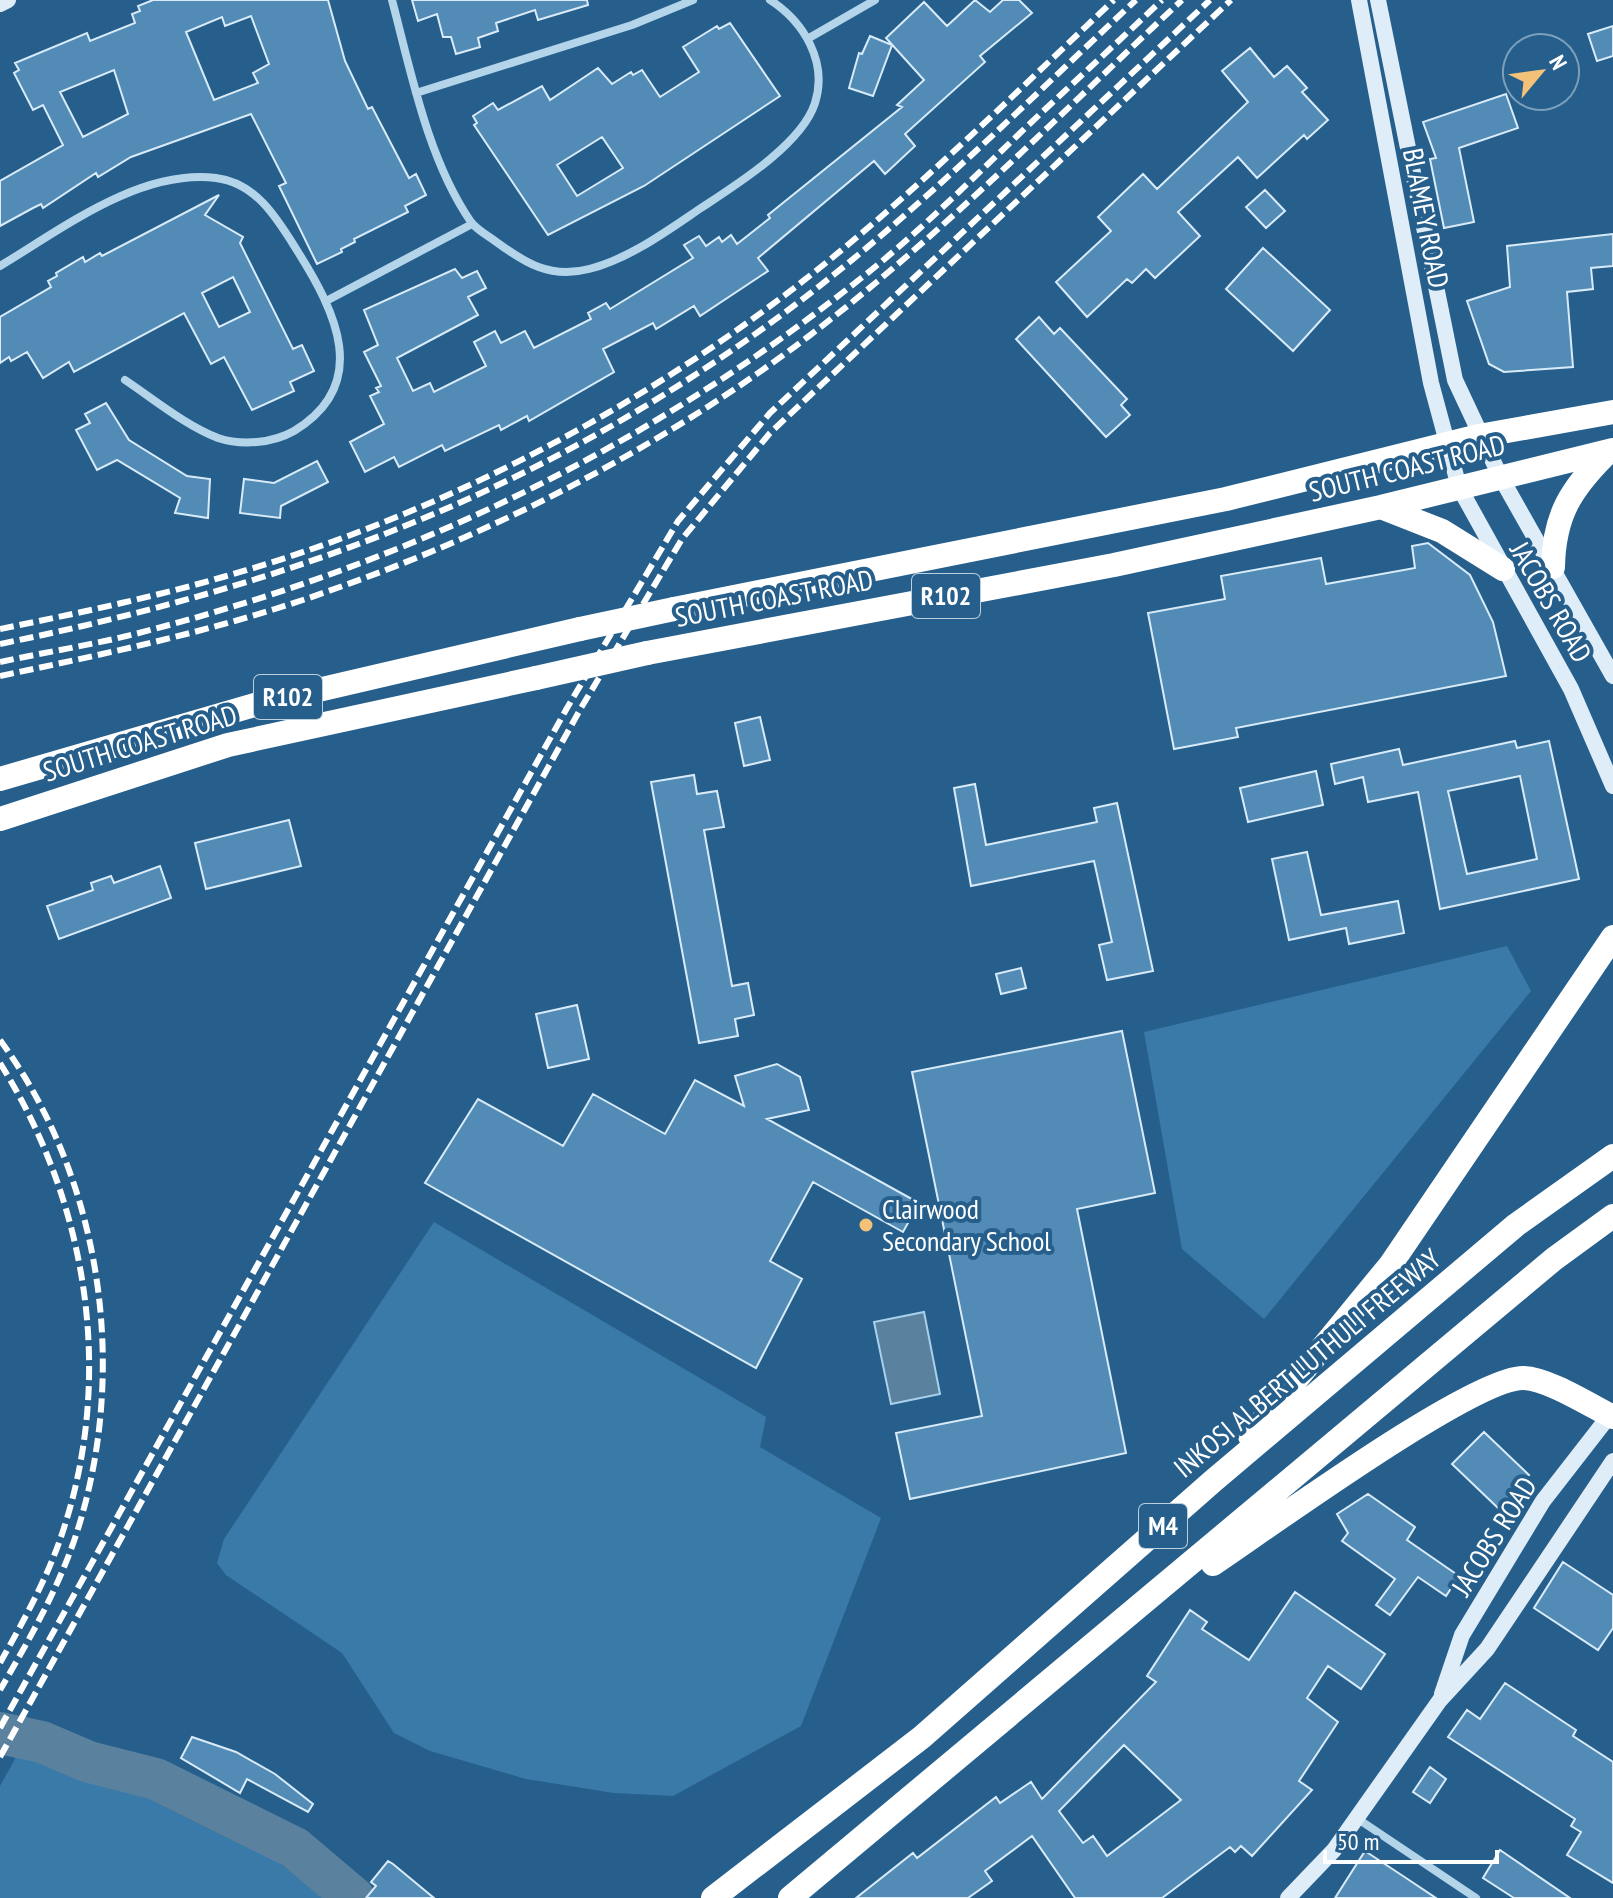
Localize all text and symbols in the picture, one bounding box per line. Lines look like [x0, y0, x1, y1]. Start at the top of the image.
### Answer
north arrow [1501, 32, 1581, 112]
text: N [1543, 50, 1574, 74]
street label: BLAMEY ROAD [1395, 145, 1458, 291]
street label: SOUTH COAST ROAD [1305, 425, 1509, 510]
street label: JACOBS ROAD [1502, 534, 1601, 669]
street label: SOUTH COAST ROAD [672, 560, 876, 635]
road number: R102 [912, 574, 980, 618]
road number: R102 [254, 675, 322, 719]
street label: SOUTH COAST ROAD [39, 696, 241, 790]
place label: Clairwood Secondary School [882, 1190, 1051, 1259]
marker: Clairwood Secondary School [857, 1216, 875, 1234]
street label: INKOSI ALBERT LUTHULI FREEWAY [1165, 1240, 1448, 1485]
street label: JACOBS ROAD [1442, 1469, 1545, 1603]
road number: M4 [1139, 1504, 1187, 1548]
scale bar [1325, 1814, 1497, 1864]
text: 50 m [1337, 1826, 1379, 1857]

